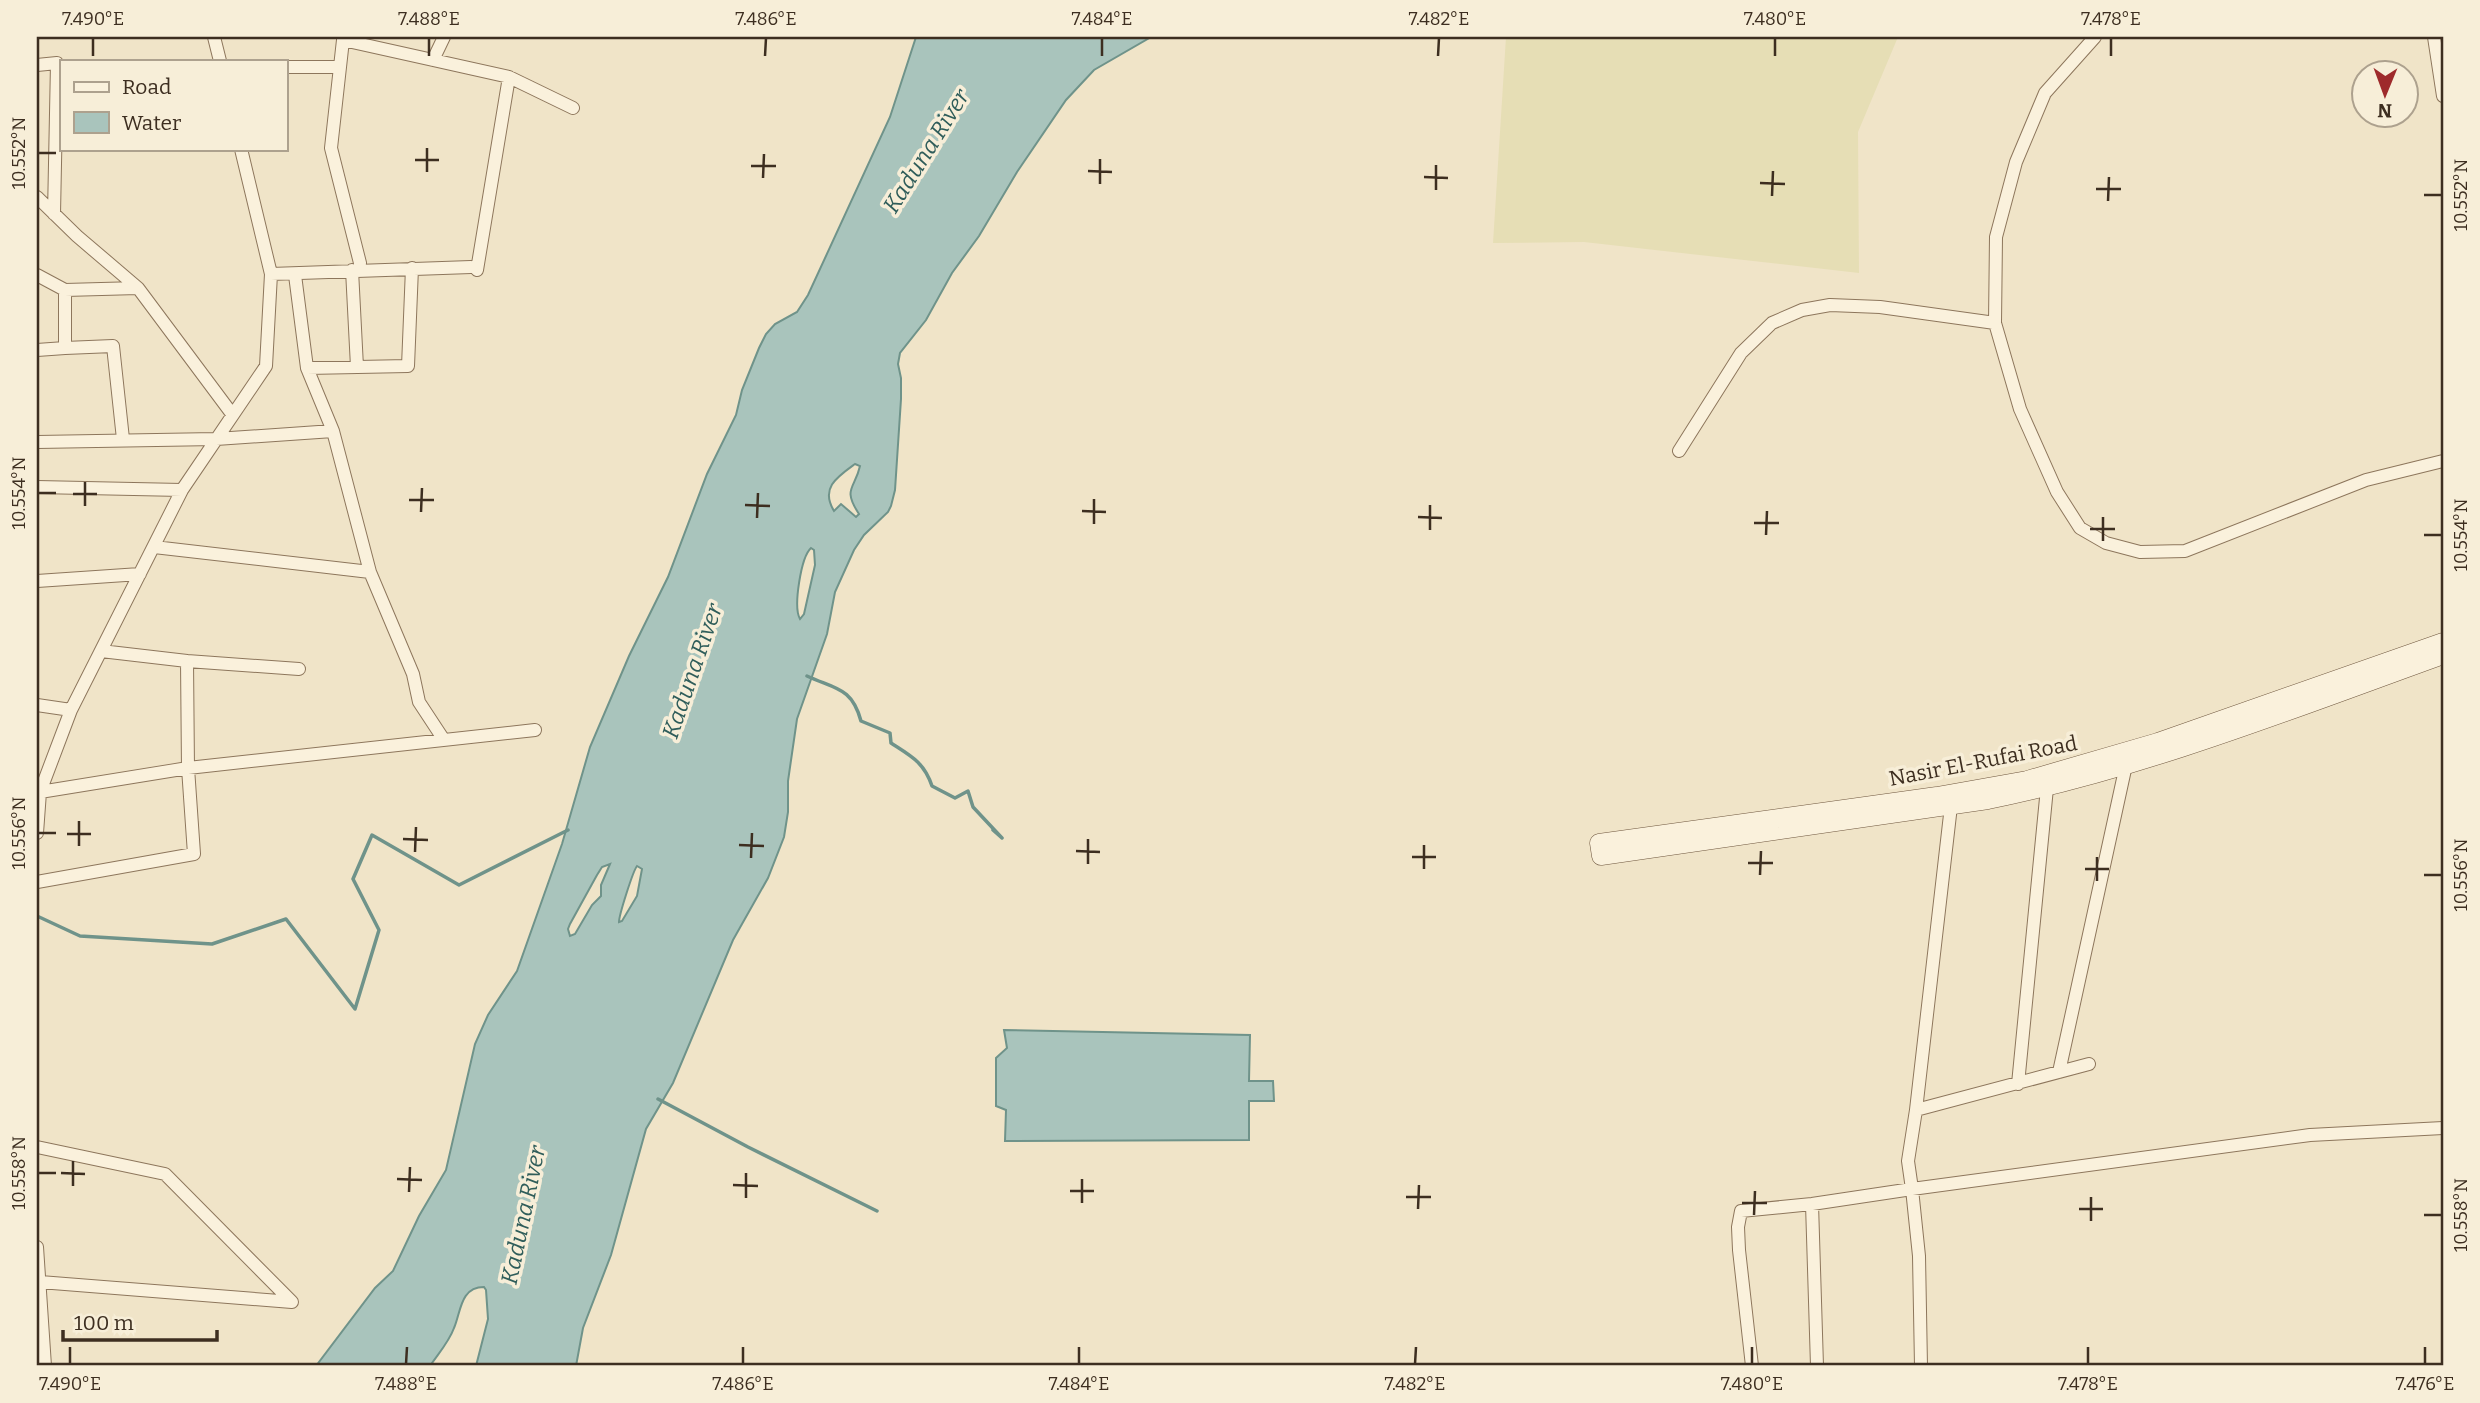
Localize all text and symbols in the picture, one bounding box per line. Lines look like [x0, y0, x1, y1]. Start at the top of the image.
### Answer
text: 7.490°E [62, 8, 124, 30]
text: 7.488°E [398, 8, 460, 30]
text: 7.486°E [735, 8, 797, 30]
text: 7.484°E [1071, 8, 1133, 30]
text: 7.482°E [1408, 8, 1470, 30]
text: 7.480°E [1744, 8, 1806, 30]
text: 7.478°E [2081, 8, 2141, 30]
legend [60, 60, 287, 150]
north arrow [2350, 60, 2420, 130]
text: Road [122, 74, 171, 100]
water label: Kaduna River [877, 83, 976, 218]
text: N [2377, 99, 2392, 122]
text: Water [122, 110, 181, 136]
text: 10.552°N [8, 117, 30, 189]
text: 10.552°N [2450, 159, 2472, 231]
text: 10.554°N [8, 457, 30, 529]
text: 10.554°N [2450, 499, 2472, 571]
water label: Kaduna River [656, 598, 729, 742]
street label: Nasir El-Rufai Road [1887, 730, 2079, 792]
text: 10.556°N [8, 796, 30, 870]
text: 10.556°N [2450, 838, 2472, 912]
text: 10.558°N [8, 1136, 30, 1210]
water label: Kaduna River [495, 1142, 552, 1287]
text: 10.558°N [2450, 1178, 2472, 1252]
scale bar [63, 1298, 217, 1342]
text: 100 m [74, 1310, 134, 1336]
text: 7.490°E [39, 1373, 101, 1395]
text: 7.488°E [375, 1373, 437, 1395]
text: 7.486°E [712, 1373, 774, 1395]
text: 7.484°E [1048, 1373, 1110, 1395]
text: 7.482°E [1384, 1373, 1446, 1395]
text: 7.480°E [1721, 1373, 1783, 1395]
text: 7.478°E [2058, 1373, 2118, 1395]
text: 7.476°E [2395, 1373, 2455, 1395]

